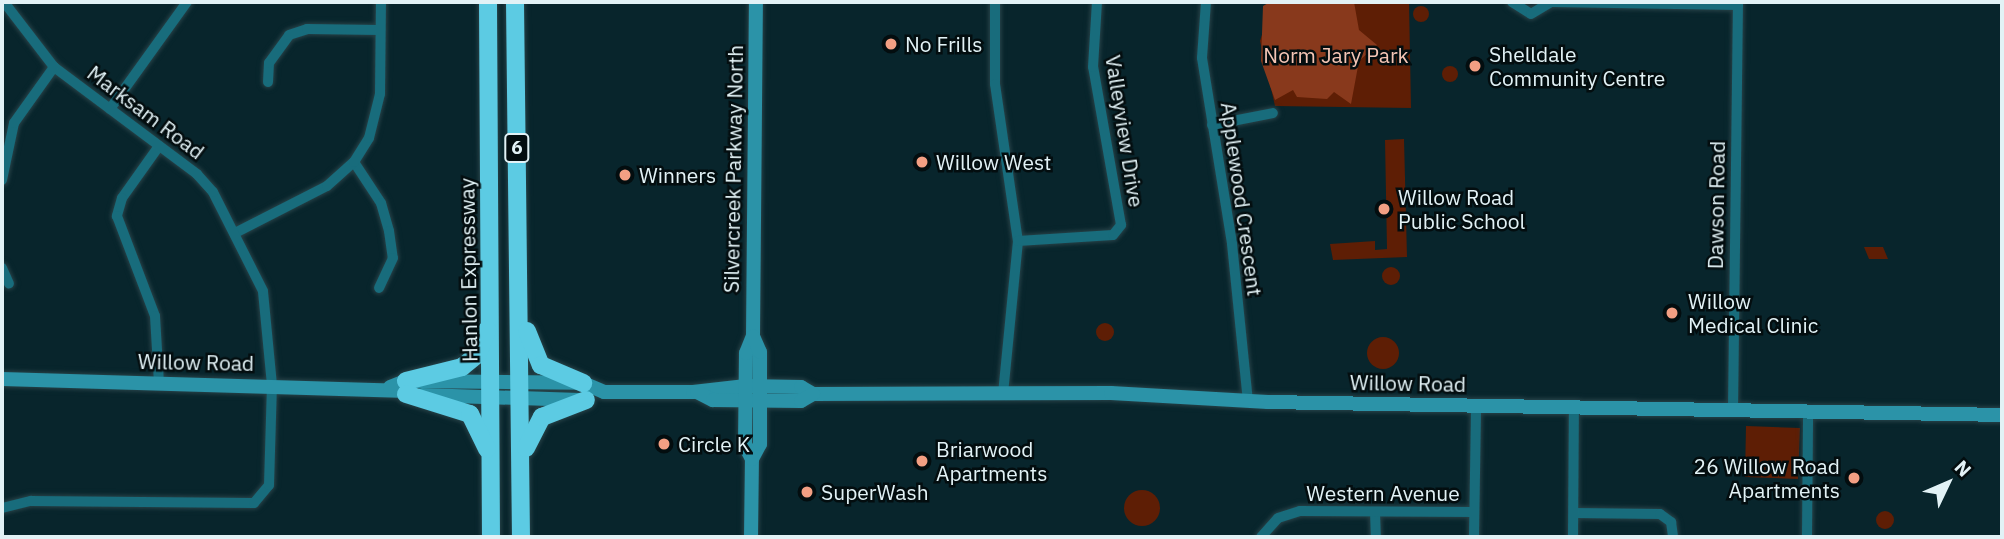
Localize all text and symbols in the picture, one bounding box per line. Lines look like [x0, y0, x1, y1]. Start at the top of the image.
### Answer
place label: No Frills [905, 31, 982, 57]
marker: No Frills [883, 36, 899, 52]
place label: Shelldale Community Centre [1489, 41, 1665, 91]
park label: Norm Jary Park [1263, 42, 1409, 68]
street label: Silvercreek Parkway North [718, 45, 748, 293]
street label: Valleyview Drive [1101, 53, 1149, 209]
marker: Shelldale Community Centre [1467, 58, 1483, 74]
street label: Marksam Road [83, 60, 209, 164]
street label: Applewood Crescent [1216, 101, 1268, 297]
road number: 6 [503, 132, 531, 164]
street label: Dawson Road [1702, 141, 1730, 269]
place label: Willow West [936, 149, 1051, 175]
marker: Willow West [914, 154, 930, 170]
place label: Winners [639, 162, 716, 188]
marker: Winners [617, 167, 633, 183]
street label: Hanlon Expressway [454, 178, 482, 362]
place label: Willow Road Public School [1398, 184, 1525, 234]
marker: Willow Road Public School [1376, 201, 1392, 217]
place label: Willow Medical Clinic [1688, 288, 1818, 338]
marker: Willow Medical Clinic [1662, 303, 1682, 323]
street label: Willow Road [138, 348, 254, 376]
street label: Willow Road [1350, 369, 1466, 397]
place label: Circle K [678, 431, 750, 457]
marker: Circle K [656, 436, 672, 452]
place label: Briarwood Apartments [936, 436, 1047, 486]
north arrow [1913, 448, 1983, 518]
marker: Briarwood Apartments [914, 453, 930, 469]
place label: 26 Willow Road Apartments [1694, 453, 1840, 503]
text: N [1950, 455, 1977, 482]
marker: 26 Willow Road Apartments [1846, 470, 1862, 486]
place label: SuperWash [821, 479, 929, 505]
street label: Western Avenue [1306, 480, 1460, 506]
marker: SuperWash [799, 484, 815, 500]

